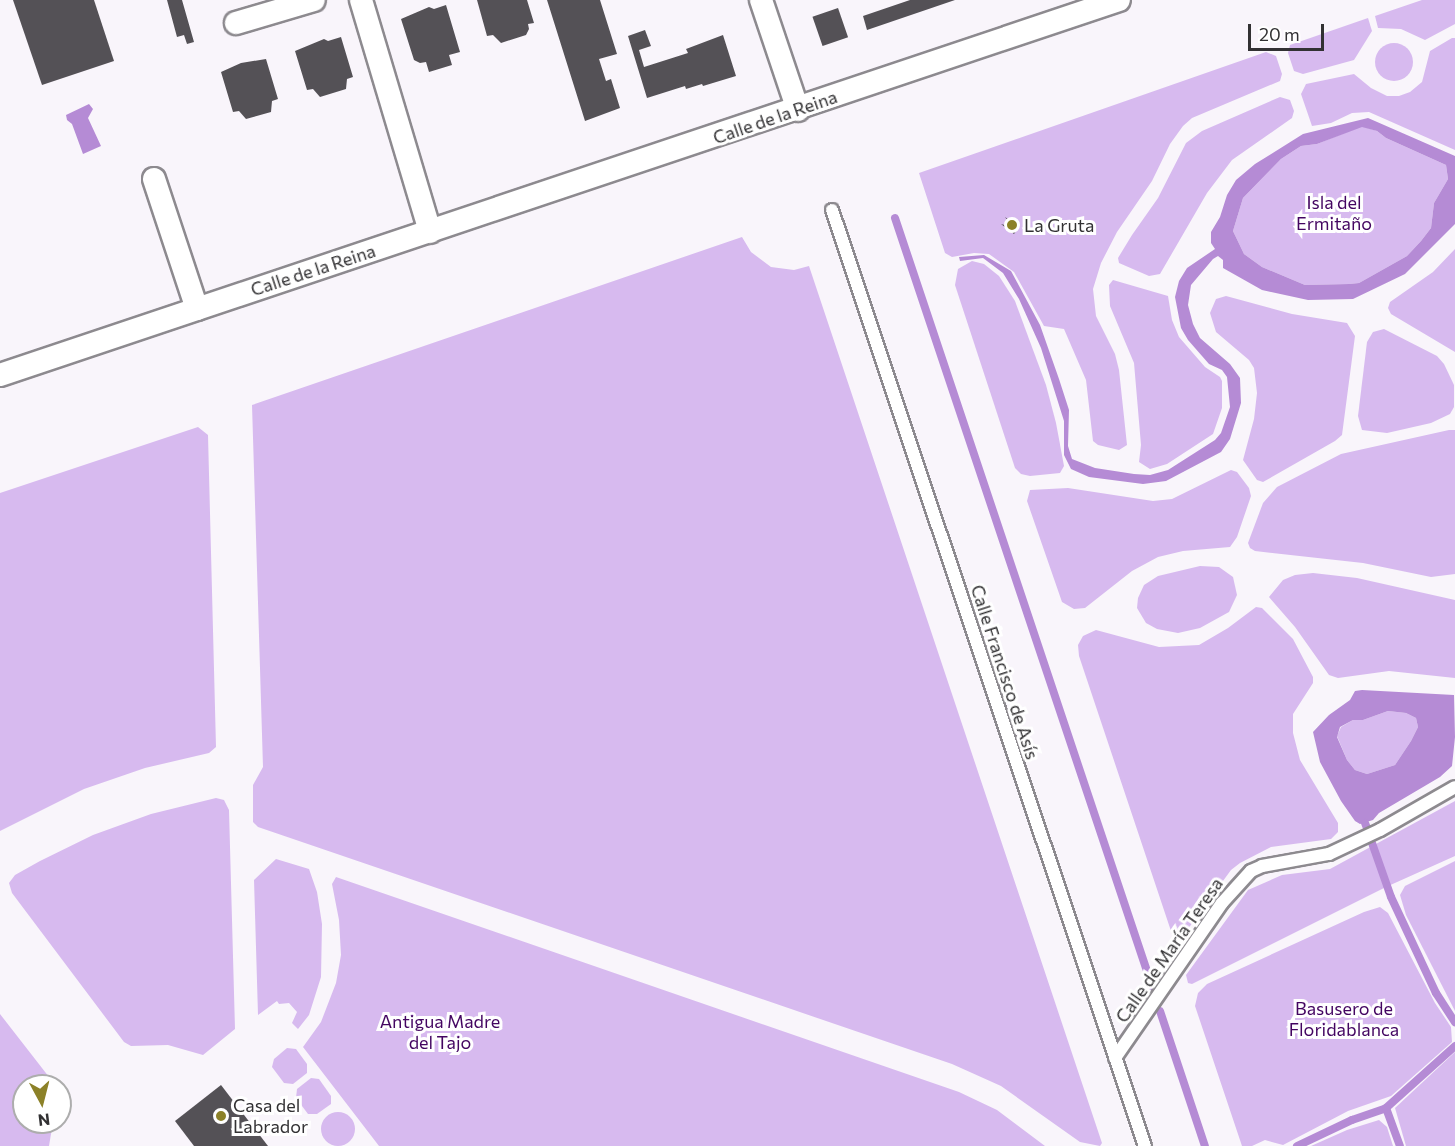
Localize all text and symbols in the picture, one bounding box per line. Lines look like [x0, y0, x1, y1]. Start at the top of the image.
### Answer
scale bar [1251, 12, 1328, 50]
text: 20 m [1259, 23, 1300, 45]
street label: Calle de la Reina [710, 86, 840, 148]
park label: Isla del Ermitaño [1296, 192, 1372, 234]
place label: La Gruta [1024, 214, 1094, 236]
marker: La Gruta [1005, 218, 1019, 232]
street label: Calle de la Reina [248, 240, 378, 300]
street label: Calle Francisco de Asís [967, 582, 1043, 762]
street label: Calle de María Teresa [1111, 873, 1227, 1027]
park label: Basusero de Floridablanca [1289, 998, 1399, 1040]
park label: Antigua Madre del Tajo [380, 1011, 500, 1054]
north arrow [12, 1074, 72, 1134]
place label: Casa del Labrador [233, 1095, 308, 1138]
marker: Casa del Labrador [214, 1109, 228, 1123]
text: N [37, 1110, 51, 1131]

